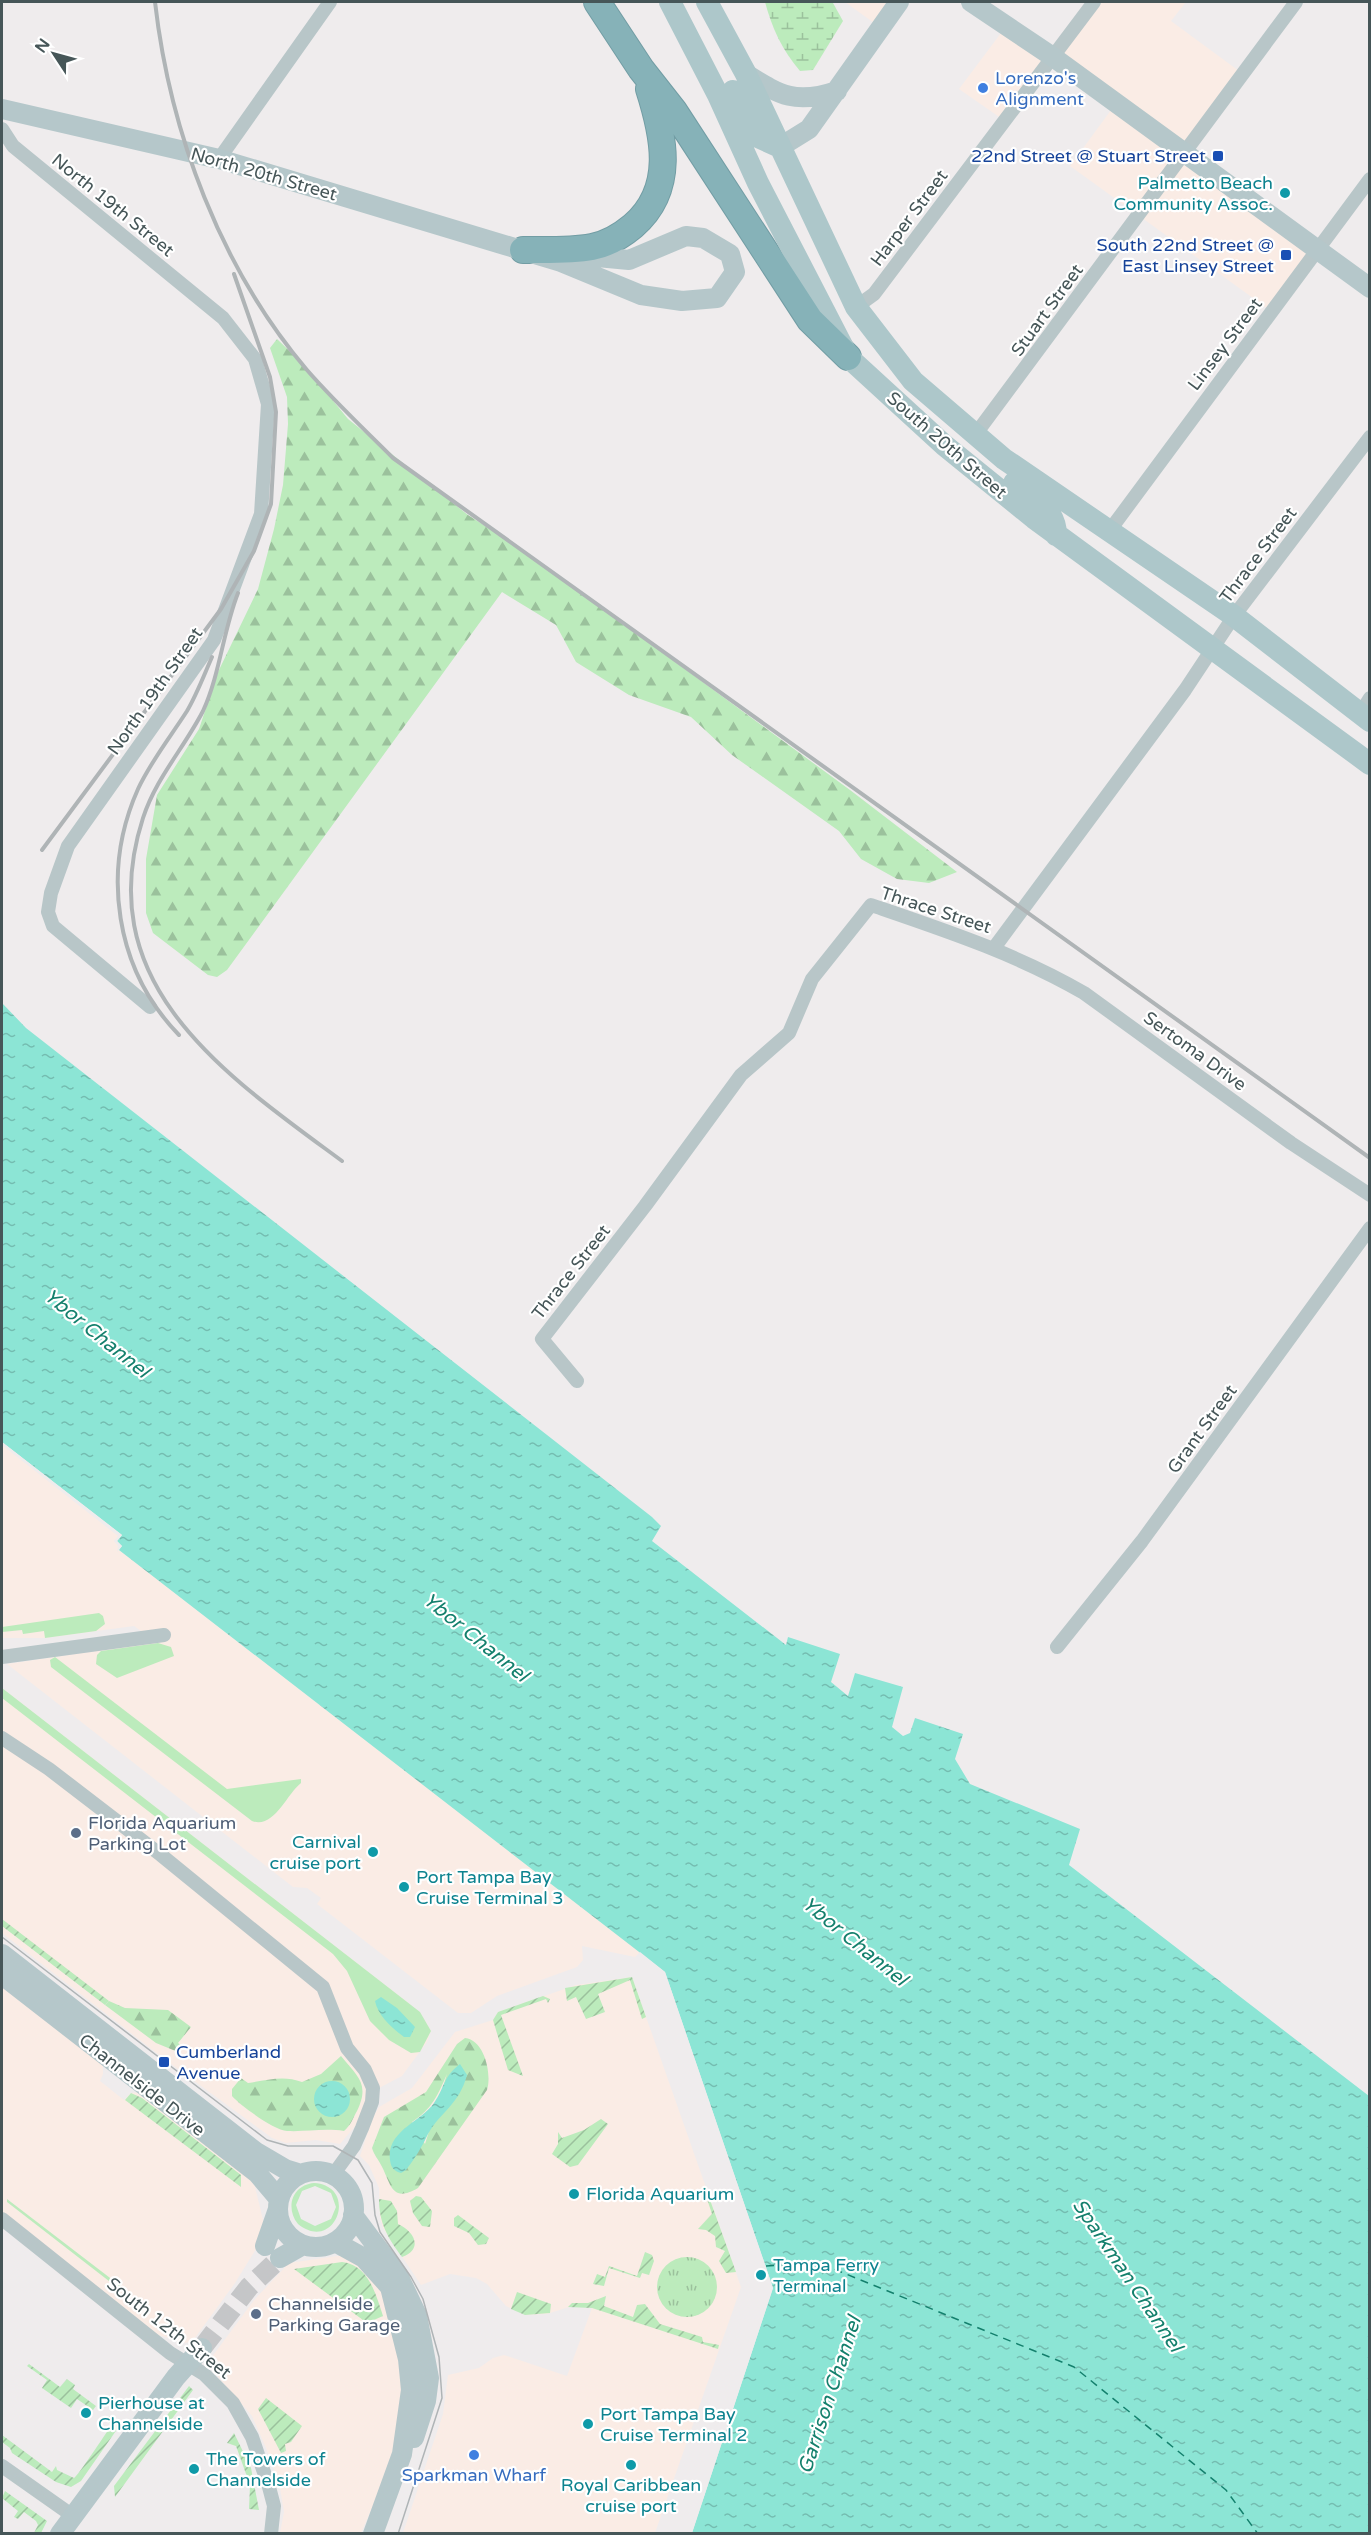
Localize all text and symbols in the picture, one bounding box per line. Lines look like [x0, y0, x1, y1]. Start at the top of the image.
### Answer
north arrow [24, 24, 84, 84]
text: N [31, 35, 55, 57]
place label: Lorenzo's Alignment [995, 67, 1084, 110]
marker: Lorenzo's Alignment [976, 81, 990, 95]
street label: North 20th Street [188, 143, 340, 205]
place label: 22nd Street @ Stuart Street [971, 145, 1206, 167]
street label: North 19th Street [47, 149, 179, 261]
marker: 22nd Street @ Stuart Street [1211, 149, 1225, 163]
street label: Harper Street [866, 165, 953, 271]
place label: Palmetto Beach Community Assoc. [1113, 172, 1273, 215]
marker: Palmetto Beach Community Assoc. [1278, 186, 1292, 200]
place label: South 22nd Street @ East Linsey Street [1097, 234, 1274, 277]
marker: South 22nd Street @ East Linsey Street [1279, 248, 1293, 262]
street label: Stuart Street [1006, 260, 1088, 360]
street label: Linsey Street [1183, 293, 1267, 395]
street label: South 20th Street [882, 387, 1012, 503]
street label: Thrace Street [1215, 503, 1301, 607]
street label: North 19th Street [103, 623, 207, 759]
street label: Thrace Street [878, 882, 994, 938]
street label: Sertoma Drive [1139, 1006, 1251, 1096]
street label: Thrace Street [527, 1220, 615, 1324]
water label: Ybor Channel [39, 1284, 155, 1385]
street label: Grant Street [1162, 1380, 1242, 1478]
water label: Ybor Channel [418, 1588, 534, 1689]
place label: Florida Aquarium Parking Lot [88, 1812, 236, 1855]
marker: Florida Aquarium Parking Lot [69, 1826, 83, 1840]
place label: Carnival cruise port [269, 1831, 361, 1874]
marker: Carnival cruise port [366, 1845, 380, 1859]
place label: Port Tampa Bay Cruise Terminal 3 [416, 1866, 564, 1909]
marker: Port Tampa Bay Cruise Terminal 3 [397, 1880, 411, 1894]
water label: Ybor Channel [797, 1892, 913, 1993]
street label: Channelside Drive [75, 2029, 209, 2141]
place label: Cumberland Avenue [176, 2041, 281, 2084]
marker: Cumberland Avenue [157, 2055, 171, 2069]
place label: Florida Aquarium [586, 2183, 734, 2205]
marker: Florida Aquarium [567, 2187, 581, 2201]
water label: Sparkman Channel [1067, 2194, 1188, 2358]
place label: Tampa Ferry Terminal [773, 2254, 880, 2297]
marker: Tampa Ferry Terminal [754, 2268, 768, 2282]
street label: South 12th Street [102, 2273, 236, 2384]
place label: Channelside Parking Garage [268, 2293, 400, 2336]
marker: Channelside Parking Garage [249, 2307, 263, 2321]
water label: Garrison Channel [793, 2312, 867, 2477]
place label: Pierhouse at Channelside [98, 2392, 205, 2435]
place label: Port Tampa Bay Cruise Terminal 2 [600, 2403, 748, 2446]
marker: Pierhouse at Channelside [79, 2406, 93, 2420]
marker: Port Tampa Bay Cruise Terminal 2 [581, 2417, 595, 2431]
place label: The Towers of Channelside [206, 2448, 326, 2491]
marker: Sparkman Wharf [467, 2448, 481, 2462]
marker: Royal Caribbean cruise port [624, 2458, 638, 2472]
marker: The Towers of Channelside [187, 2462, 201, 2476]
place label: Sparkman Wharf [402, 2464, 546, 2486]
place label: Royal Caribbean cruise port [561, 2474, 701, 2517]

